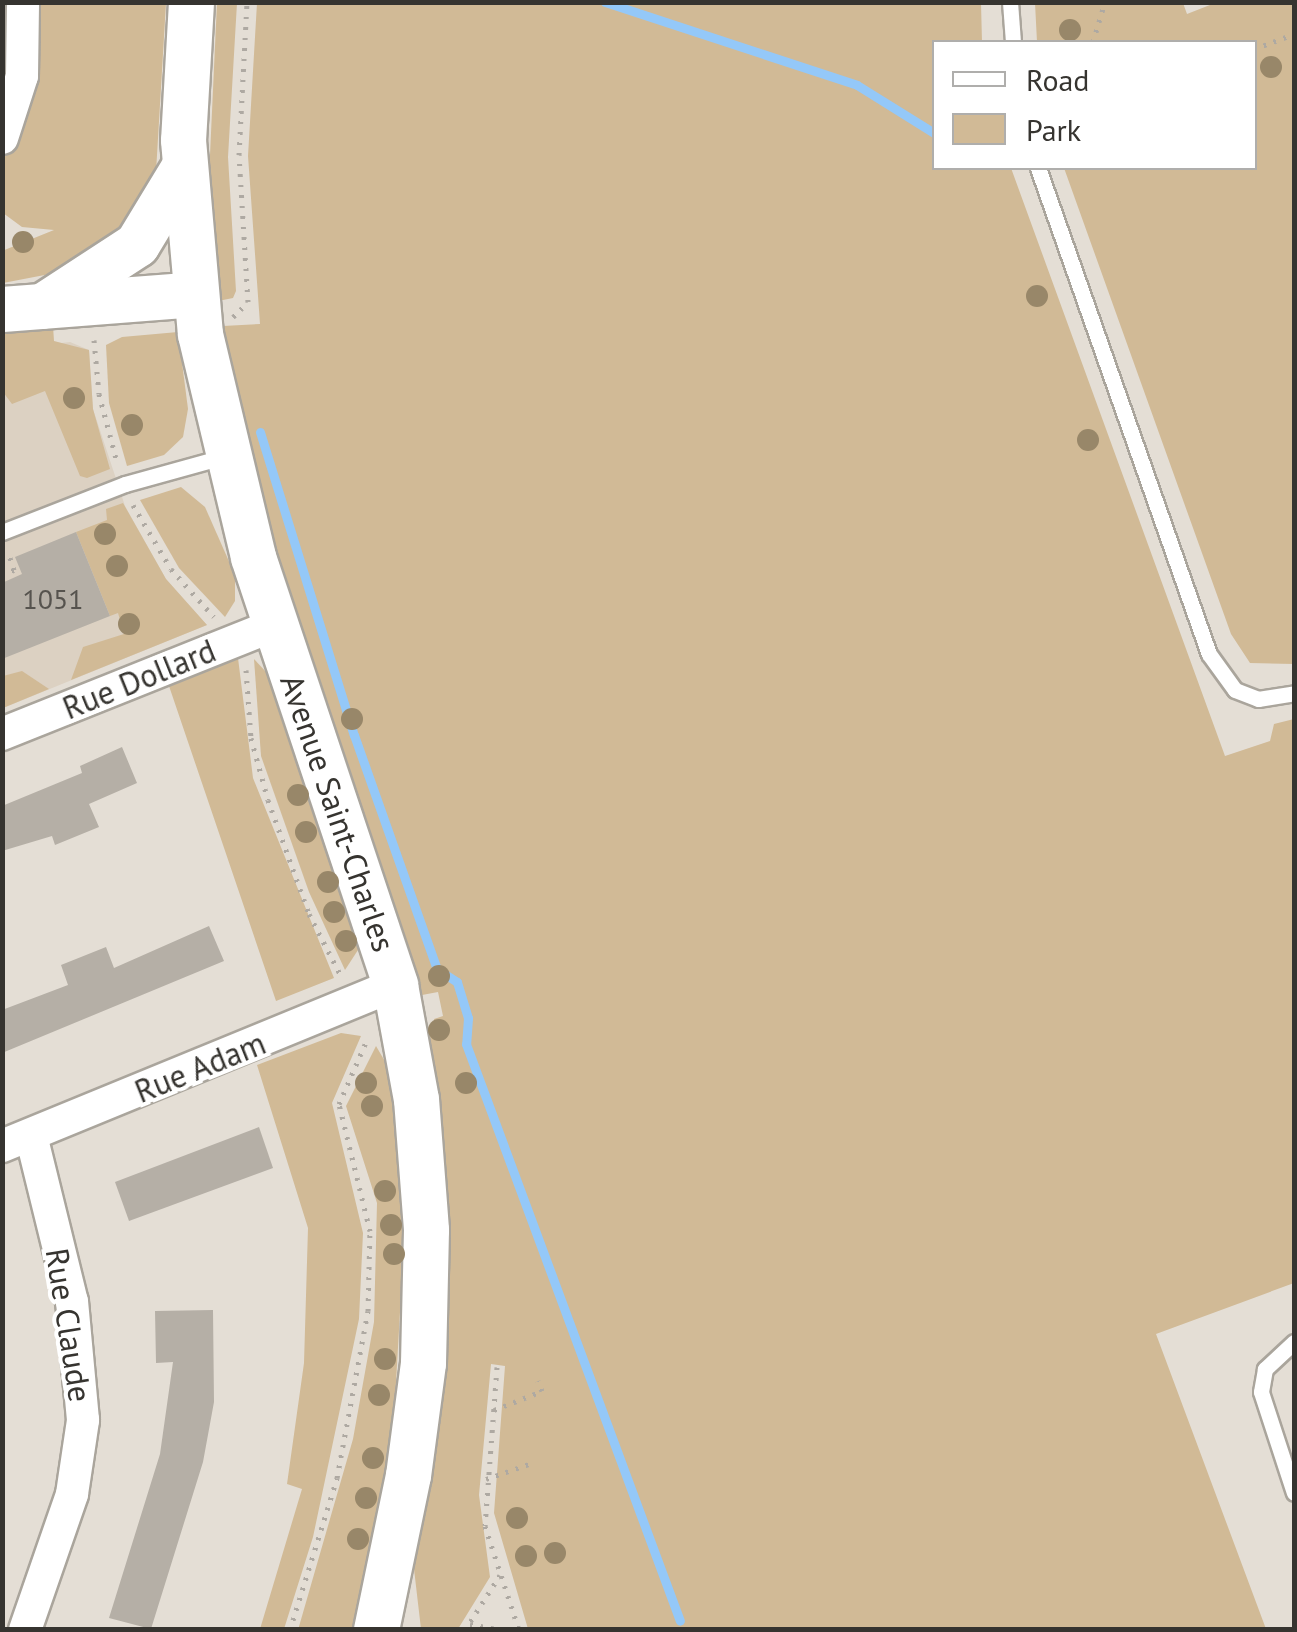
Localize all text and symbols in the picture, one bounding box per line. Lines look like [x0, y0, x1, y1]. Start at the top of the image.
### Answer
legend [932, 40, 1257, 170]
text: Road [1026, 60, 1090, 99]
text: Park [1026, 110, 1081, 149]
house number: 1051 [22, 582, 84, 616]
street label: Rue Dollard [57, 631, 221, 727]
street label: Avenue Saint-Charles [273, 669, 403, 957]
street label: Rue Adam [129, 1023, 271, 1111]
street label: Rue Claude [38, 1245, 100, 1405]

